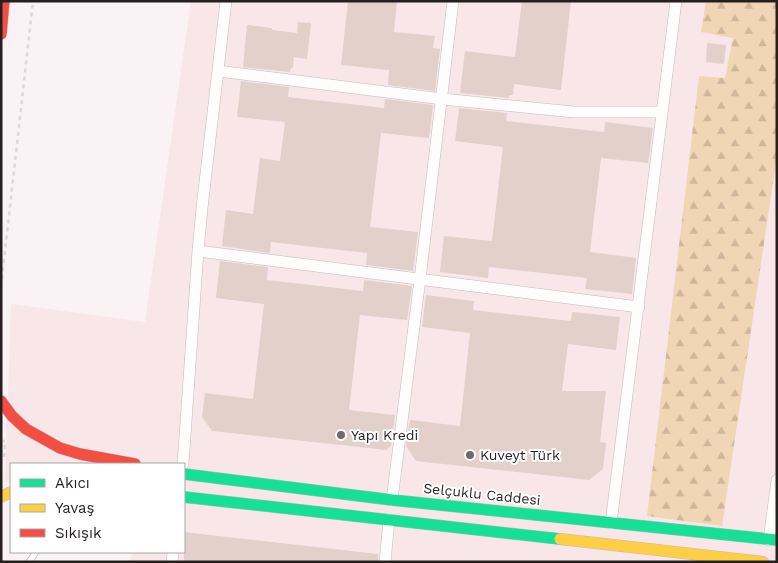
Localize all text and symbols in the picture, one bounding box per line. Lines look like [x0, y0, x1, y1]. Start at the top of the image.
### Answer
place label: Yapı Kredi [351, 427, 418, 443]
marker: Yapı Kredi [335, 429, 347, 441]
place label: Kuveyt Türk [480, 447, 560, 463]
marker: Kuveyt Türk [464, 449, 476, 461]
legend [10, 463, 185, 553]
text: Akıcı [55, 474, 90, 492]
street label: Selçuklu Caddesi [423, 480, 541, 508]
text: Yavaş [55, 499, 95, 517]
text: Sıkışık [55, 524, 102, 542]

